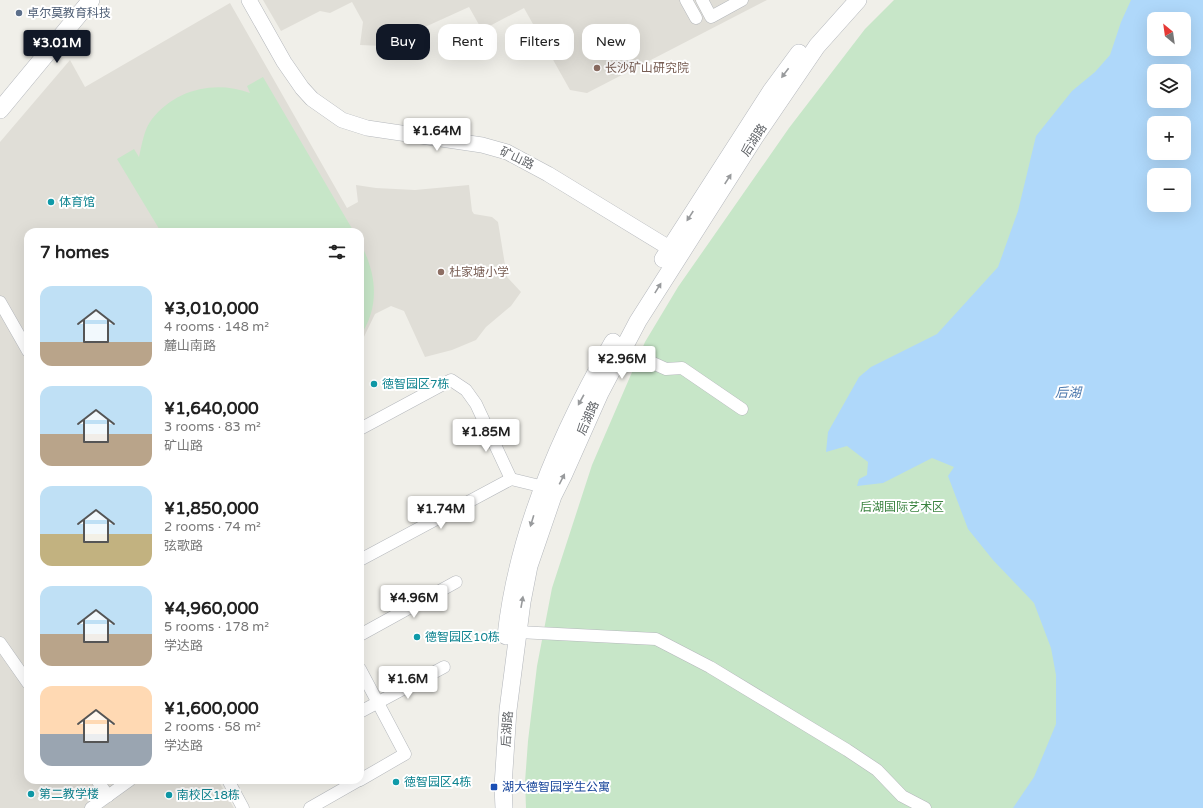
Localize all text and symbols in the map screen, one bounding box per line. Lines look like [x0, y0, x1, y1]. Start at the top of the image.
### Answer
place label: 卓尔莫教育科技 [27, 6, 111, 20]
marker: 卓尔莫教育科技 [14, 8, 24, 18]
north arrow [1147, 12, 1191, 56]
map controls [1147, 12, 1191, 212]
chip: Buy [376, 24, 430, 60]
chip: Rent [438, 24, 497, 60]
chip: Filters [505, 24, 574, 60]
chip: New [582, 24, 640, 60]
pin: ¥3.01M [24, 30, 90, 64]
text: ¥3.01M [33, 35, 81, 51]
place label: 长沙矿山研究院 [605, 61, 689, 75]
marker: 长沙矿山研究院 [592, 63, 602, 73]
button: layers [1147, 64, 1191, 108]
one-way arrow [780, 67, 789, 78]
button: + [1147, 116, 1191, 160]
pin: ¥1.64M [404, 118, 470, 152]
street label: 后湖路 [738, 121, 770, 159]
text: ¥1.64M [413, 123, 461, 139]
street label: 矿山路 [498, 144, 536, 172]
button: − [1147, 168, 1191, 212]
one-way arrow [725, 173, 732, 185]
place label: 体育馆 [59, 195, 95, 209]
marker: 体育馆 [46, 197, 56, 207]
one-way arrow [686, 211, 694, 222]
icon: filters [326, 241, 348, 263]
text: 7 homes [40, 242, 109, 263]
place label: 杜家塘小学 [449, 265, 509, 279]
marker: 杜家塘小学 [436, 267, 446, 277]
one-way arrow [655, 282, 662, 294]
text: ¥3,010,000 [164, 298, 259, 319]
icon: home [72, 302, 120, 350]
text: 4 rooms · 148 m² [164, 319, 269, 335]
text: 麓山南路 [164, 338, 216, 354]
pin: ¥2.96M [589, 346, 655, 380]
text: ¥2.96M [598, 351, 646, 367]
place label: 徳智园区7栋 [382, 377, 450, 391]
marker: 徳智园区7栋 [369, 379, 379, 389]
water label: 后湖 [1055, 385, 1083, 401]
one-way arrow [578, 395, 584, 406]
text: ¥1,640,000 [164, 398, 259, 419]
street label: 后湖路 [574, 399, 602, 437]
icon: home [72, 402, 120, 450]
text: 3 rooms · 83 m² [164, 419, 261, 435]
pin: ¥1.85M [453, 419, 519, 453]
text: ¥1.85M [462, 424, 510, 440]
text: 矿山路 [164, 438, 203, 454]
one-way arrow [558, 473, 565, 485]
pin: ¥1.74M [408, 496, 474, 530]
text: ¥1,850,000 [164, 498, 259, 519]
park label: 后湖国际艺术区 [860, 500, 944, 514]
text: ¥1.74M [417, 501, 465, 517]
icon: home [72, 502, 120, 550]
one-way arrow [528, 515, 534, 527]
text: 2 rooms · 74 m² [164, 519, 261, 535]
text: 弦歌路 [164, 538, 203, 554]
pin: ¥4.96M [381, 585, 447, 619]
text: ¥4.96M [390, 590, 438, 606]
one-way arrow [519, 596, 525, 608]
text: ¥4,960,000 [164, 598, 259, 619]
icon: home [72, 602, 120, 650]
text: 5 rooms · 178 m² [164, 619, 269, 635]
place label: 德智园区10栋 [425, 630, 500, 644]
marker: 德智园区10栋 [412, 632, 422, 642]
text: 学达路 [164, 638, 203, 654]
pin: ¥1.6M [380, 666, 436, 700]
text: ¥1.6M [388, 671, 428, 687]
text: ¥1,600,000 [164, 698, 259, 719]
icon: home [72, 702, 120, 750]
street label: 后湖路 [499, 711, 515, 747]
text: 2 rooms · 58 m² [164, 719, 261, 735]
text: 学达路 [164, 738, 203, 754]
place label: 徳智园区4栋 [404, 775, 472, 789]
marker: 徳智园区4栋 [391, 777, 401, 787]
place label: 湖大德智园学生公寓 [502, 780, 610, 794]
marker: 湖大德智园学生公寓 [489, 782, 499, 792]
place label: 第二教学楼 [39, 787, 99, 801]
place label: 南校区18栋 [177, 788, 240, 802]
marker: 第二教学楼 [26, 789, 36, 799]
marker: 南校区18栋 [164, 790, 174, 800]

